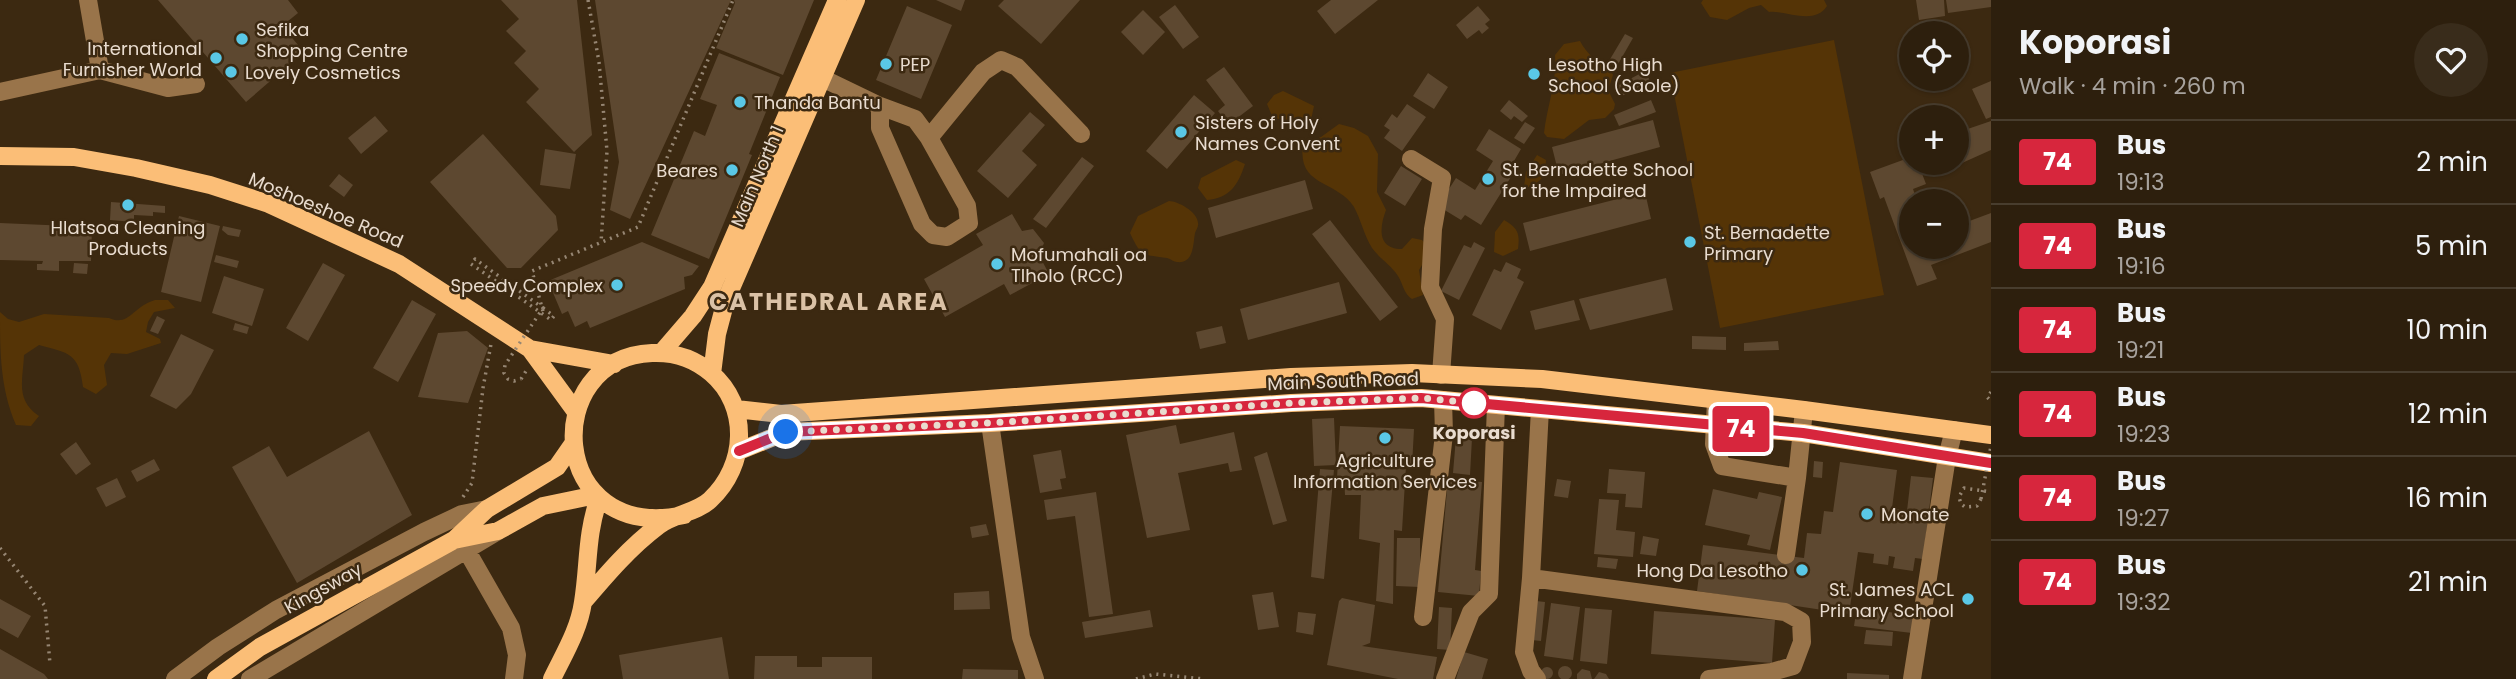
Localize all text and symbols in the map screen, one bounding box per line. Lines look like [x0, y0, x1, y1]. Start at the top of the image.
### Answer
place label: Sefika Shopping Centre [256, 17, 408, 63]
text: Koporasi [2019, 19, 2171, 66]
map controls [1899, 21, 1969, 259]
button: locate [1899, 21, 1969, 91]
button: heart [2414, 23, 2488, 97]
marker: Sefika Shopping Centre [234, 31, 250, 47]
place label: International Furnisher World [63, 36, 202, 82]
marker: International Furnisher World [208, 50, 224, 66]
place label: PEP [900, 52, 930, 77]
place label: Lesotho High School (Saole) [1548, 52, 1679, 98]
marker: PEP [878, 56, 894, 72]
place label: Lovely Cosmetics [245, 60, 401, 85]
marker: Lovely Cosmetics [223, 64, 239, 80]
marker: Lesotho High School (Saole) [1526, 66, 1542, 82]
text: Walk · 4 min · 260 m [2019, 70, 2246, 102]
place label: Thanda Bantu [754, 90, 881, 115]
marker: Thanda Bantu [732, 94, 748, 110]
button: + [1899, 105, 1969, 175]
place label: Sisters of Holy Names Convent [1195, 110, 1340, 156]
street label: Main North 1 [724, 121, 790, 231]
marker: Sisters of Holy Names Convent [1173, 124, 1189, 140]
text: Bus [2117, 127, 2166, 163]
text: 2 min [2416, 144, 2488, 180]
text: 74 [2043, 145, 2072, 178]
place label: St. Bernadette School for the Impaired [1502, 157, 1693, 203]
place label: Beares [656, 158, 718, 183]
marker: Beares [724, 162, 740, 178]
street label: Moshoeshoe Road [245, 166, 407, 254]
text: 19:13 [2117, 166, 2165, 198]
marker: St. Bernadette School for the Impaired [1480, 171, 1496, 187]
button: − [1899, 189, 1969, 259]
marker: Hlatsoa Cleaning Products [120, 197, 136, 213]
text: Bus [2117, 211, 2166, 247]
place label: Hlatsoa Cleaning Products [51, 215, 205, 261]
place label: St. Bernadette Primary [1704, 220, 1830, 266]
text: 5 min [2415, 228, 2488, 264]
text: 74 [2043, 229, 2072, 262]
marker: St. Bernadette Primary [1682, 234, 1698, 250]
place label: Mofumahali oa Tlholo (RCC) [1011, 242, 1147, 288]
text: 19:16 [2117, 250, 2166, 282]
marker: Mofumahali oa Tlholo (RCC) [989, 256, 1005, 272]
place label: Speedy Complex [451, 273, 603, 298]
marker: Speedy Complex [609, 277, 625, 293]
district label: CATHEDRAL AREA [709, 285, 949, 318]
text: Bus [2117, 295, 2166, 331]
text: 10 min [2407, 312, 2488, 348]
text: 74 [2043, 313, 2072, 346]
text: 19:21 [2117, 334, 2164, 366]
street label: Main South Road [1267, 366, 1419, 396]
text: Bus [2117, 379, 2166, 415]
marker: Koporasi [1459, 388, 1489, 418]
text: 12 min [2408, 396, 2488, 432]
text: 74 [2043, 397, 2072, 430]
line badge: 74 [1710, 406, 1772, 452]
text: 74 [1726, 412, 1756, 445]
your location [768, 414, 803, 449]
text: 19:23 [2117, 418, 2171, 450]
place label: Koporasi [1433, 420, 1515, 445]
marker: Agriculture Information Services [1377, 430, 1393, 446]
place label: Agriculture Information Services [1293, 448, 1477, 494]
text: Bus [2117, 463, 2166, 499]
text: 16 min [2406, 480, 2488, 516]
text: 74 [2043, 481, 2072, 514]
place label: Monate [1881, 502, 1949, 527]
text: 19:27 [2117, 502, 2170, 534]
marker: Monate [1859, 506, 1875, 522]
text: Bus [2117, 547, 2166, 583]
street label: Kingsway [280, 556, 366, 620]
place label: Hong Da Lesotho [1636, 558, 1788, 583]
marker: Hong Da Lesotho [1794, 562, 1810, 578]
text: 21 min [2408, 564, 2488, 600]
text: 74 [2043, 565, 2072, 598]
place label: St. James ACL Primary School [1820, 577, 1954, 623]
text: 19:32 [2117, 586, 2171, 618]
marker: St. James ACL Primary School [1960, 591, 1976, 607]

